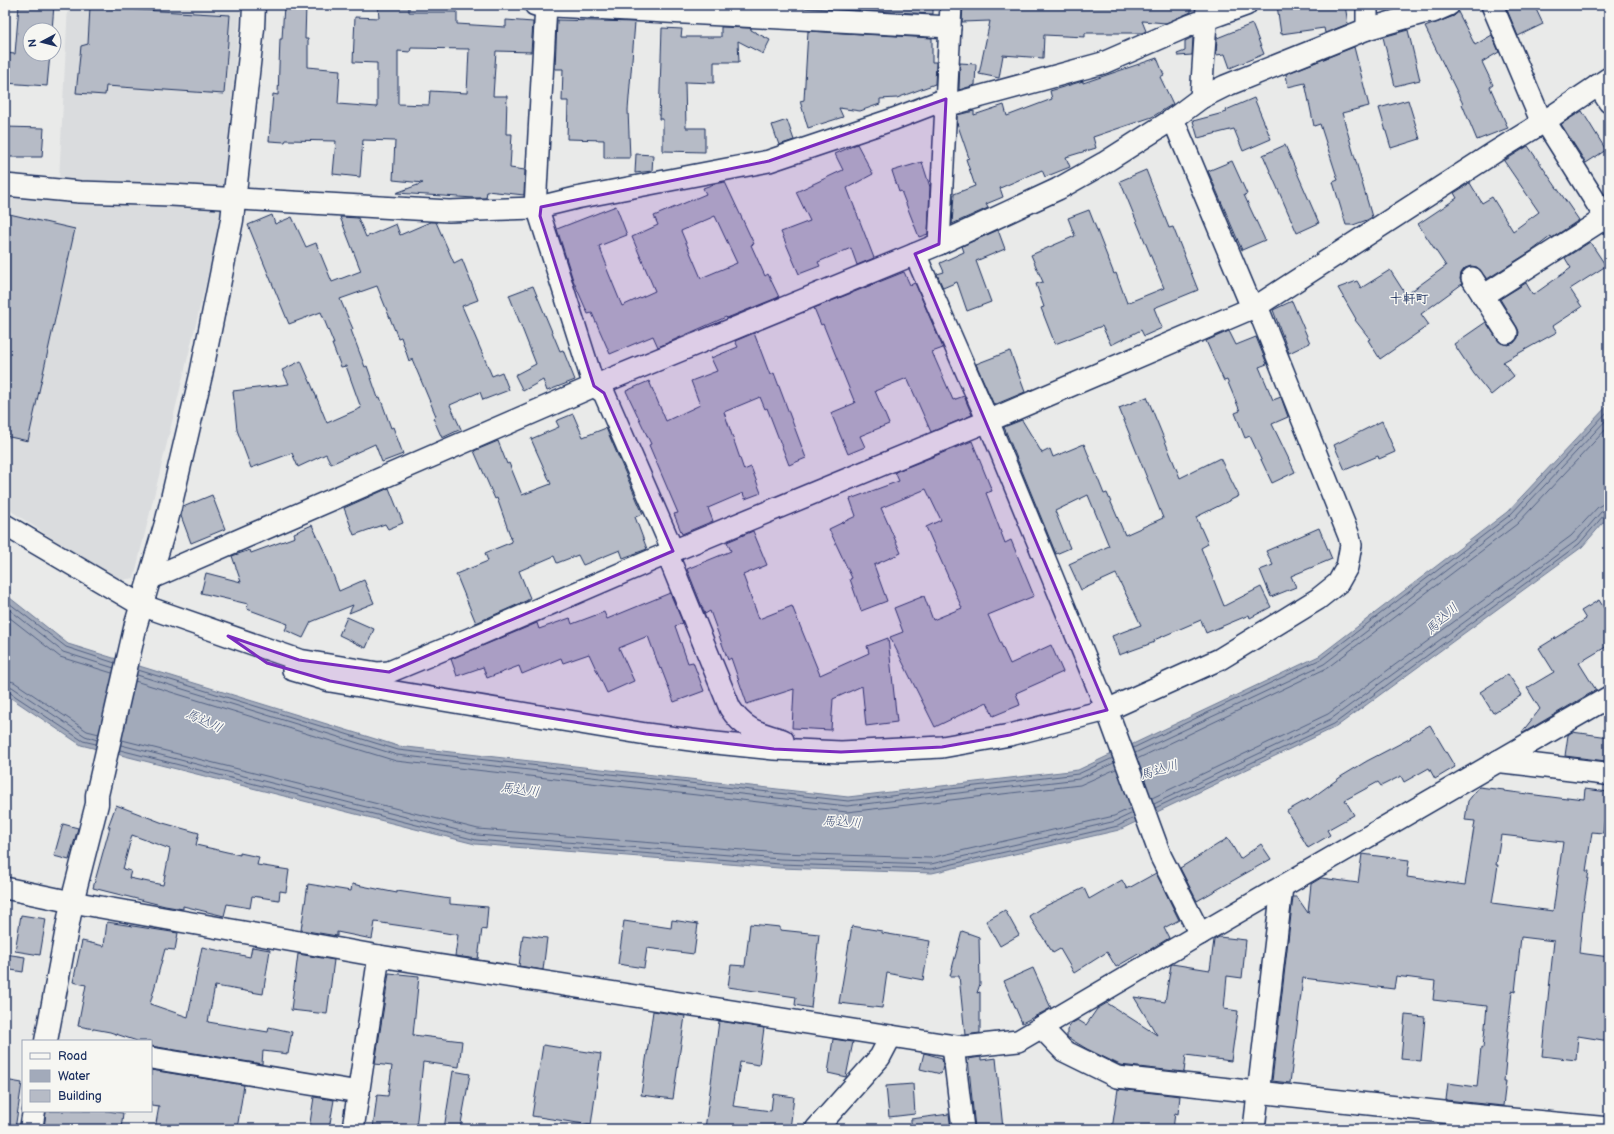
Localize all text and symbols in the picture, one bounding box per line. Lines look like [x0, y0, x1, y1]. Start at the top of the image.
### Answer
north arrow [22, 22, 62, 62]
text: N [26, 38, 40, 48]
district label: 十軒町 [1389, 291, 1429, 307]
water label: 馬込川 [1422, 600, 1462, 638]
water label: 馬込川 [183, 706, 225, 736]
water label: 馬込川 [1138, 757, 1180, 783]
water label: 馬込川 [500, 780, 540, 800]
water label: 馬込川 [822, 813, 862, 831]
legend [22, 1040, 152, 1112]
text: Road [58, 1049, 87, 1064]
text: Water [58, 1069, 90, 1084]
text: Building [58, 1089, 102, 1104]

